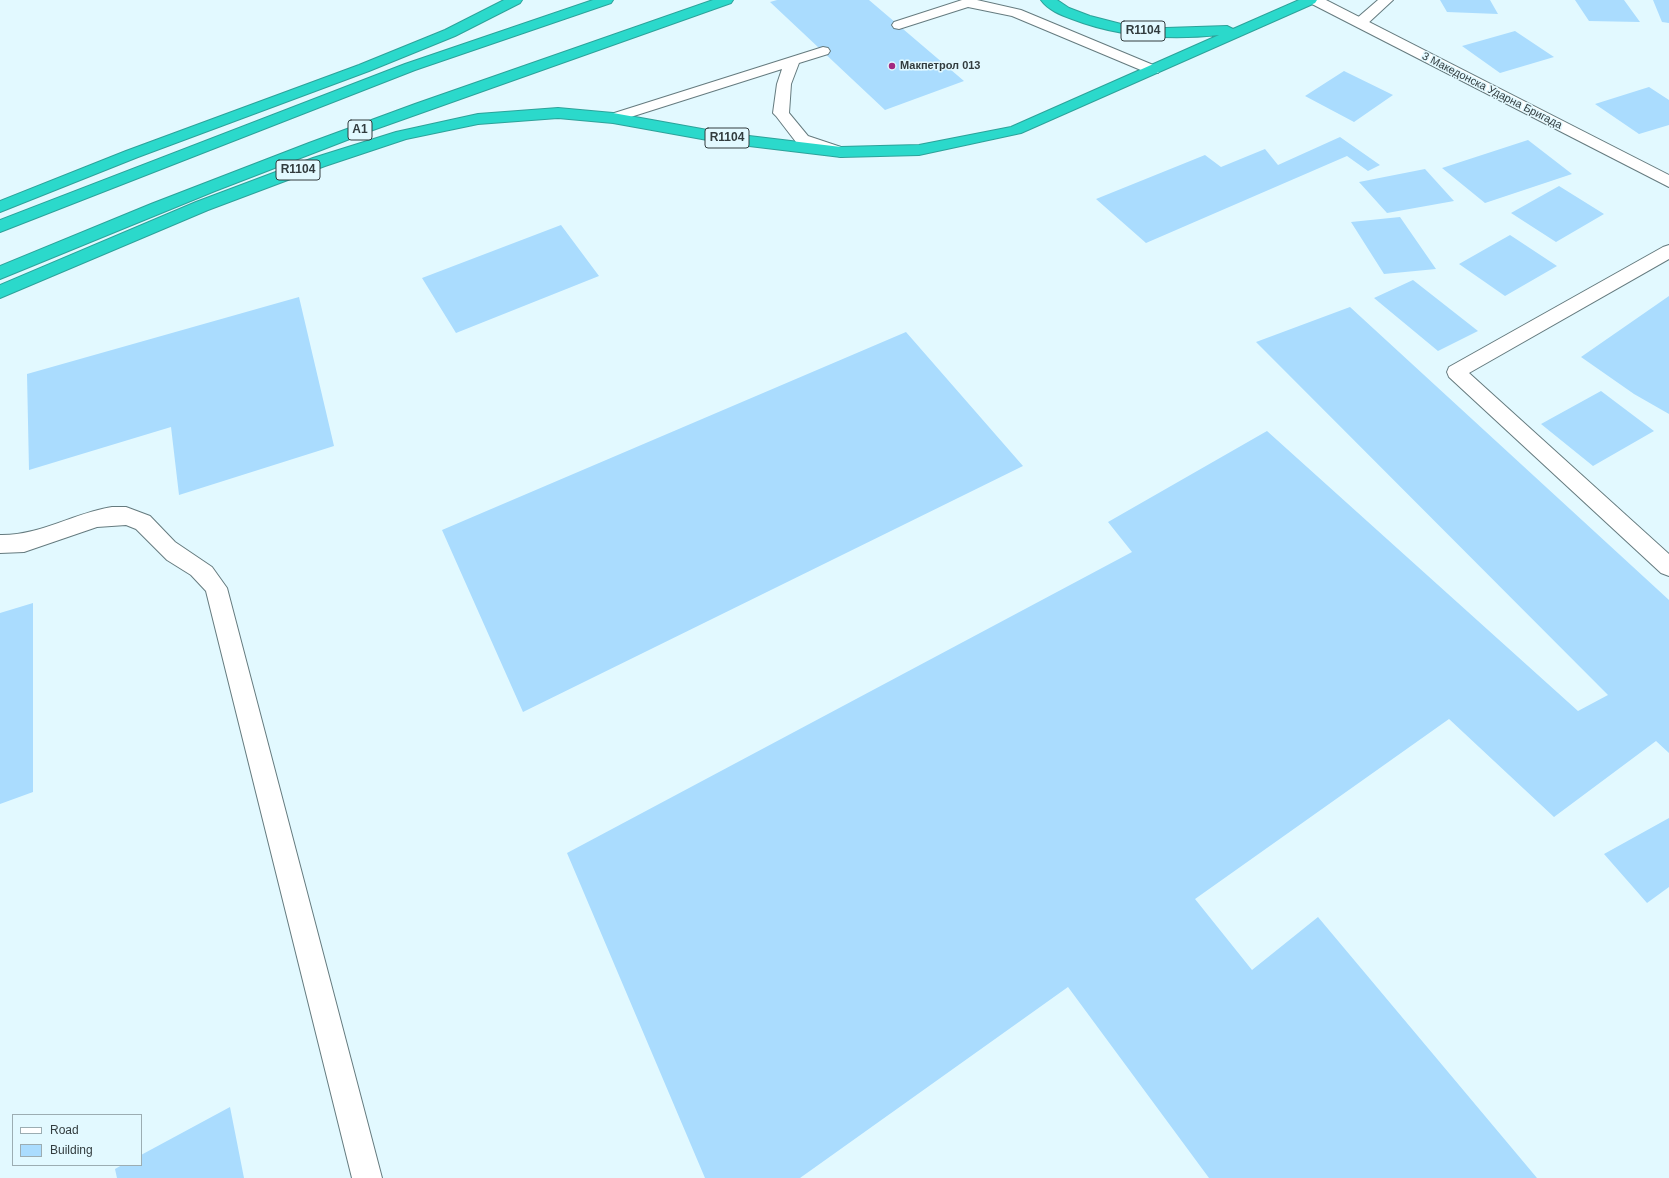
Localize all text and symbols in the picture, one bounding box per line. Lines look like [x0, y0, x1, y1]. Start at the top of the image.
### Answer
road number: R1104 [1121, 21, 1165, 41]
street label: 3 Македонска Ударна Бригада [1420, 50, 1564, 132]
place label: Макпетрол 013 [900, 59, 980, 73]
marker: Макпетрол 013 [887, 61, 897, 71]
road number: A1 [348, 120, 372, 140]
road number: R1104 [705, 128, 749, 148]
road number: R1104 [276, 160, 320, 180]
legend [12, 1114, 142, 1166]
text: Road [50, 1123, 79, 1137]
text: Building [50, 1143, 93, 1157]

